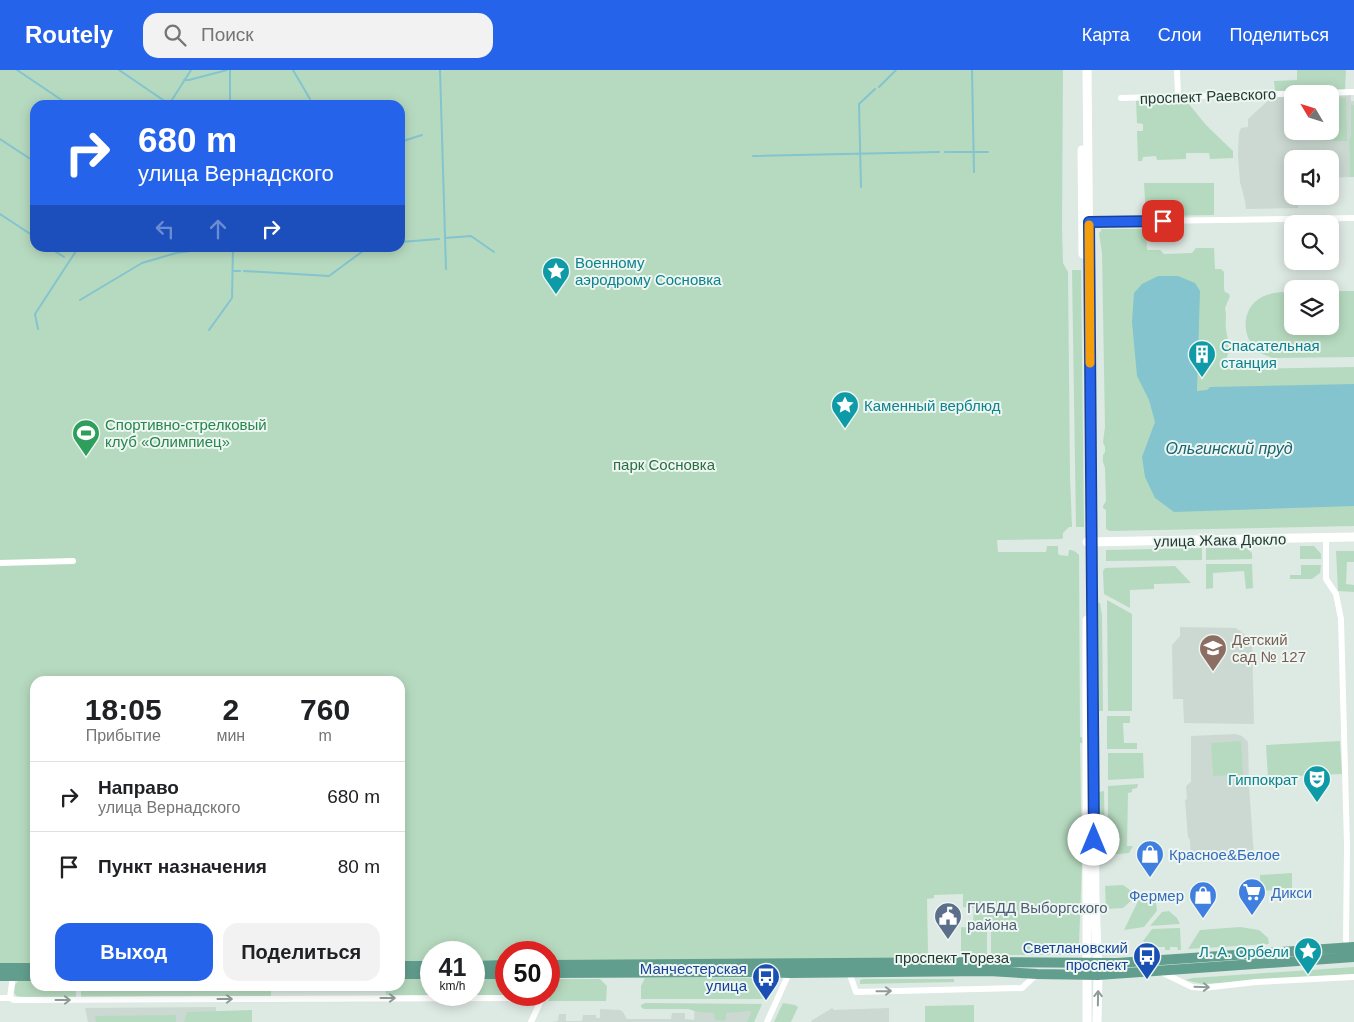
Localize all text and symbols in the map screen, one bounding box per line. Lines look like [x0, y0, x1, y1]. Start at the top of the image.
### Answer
search box [143, 13, 493, 58]
text: Routely [25, 21, 113, 48]
icon: search [161, 21, 189, 49]
text: Поиск [201, 24, 254, 45]
text: Карта [1082, 25, 1130, 45]
text: Слои [1158, 25, 1202, 45]
text: Поделиться [1230, 25, 1329, 45]
street label: проспект Раевского [1139, 85, 1277, 107]
north arrow [1284, 85, 1339, 140]
map controls [1284, 85, 1339, 335]
icon: right [55, 120, 120, 185]
text: 680 m [138, 120, 237, 159]
button: sound [1284, 150, 1339, 205]
text: улица Вернадского [138, 161, 334, 186]
pin [1142, 200, 1184, 242]
icon: arrive [1149, 207, 1177, 235]
icon: left [151, 215, 179, 243]
icon: ahead [204, 215, 232, 243]
icon: right [257, 215, 285, 243]
button: search [1284, 215, 1339, 270]
place label: Военному аэродрому Сосновка [575, 254, 722, 288]
place icon: Военному аэродрому Сосновка [541, 256, 571, 295]
button: layers [1284, 280, 1339, 335]
place label: Спасательная станция [1221, 337, 1320, 371]
building icon: Спасательная станция [1187, 339, 1217, 378]
place icon: Каменный верблюд [830, 390, 860, 429]
place label: Каменный верблюд [864, 397, 1001, 414]
place label: Спортивно-стрелковый клуб «Олимпиец» [105, 416, 267, 450]
sports icon: Спортивно-стрелковый клуб «Олимпиец» [71, 418, 101, 457]
water label: Ольгинский пруд [1165, 440, 1293, 457]
park label: парк Сосновка [613, 456, 716, 473]
street label: улица Жака Дюкло [1154, 530, 1286, 550]
place label: Детский сад № 127 [1232, 631, 1306, 665]
school or university icon: Детский сад № 127 [1198, 633, 1228, 672]
text: 18:05 [85, 693, 162, 726]
text: 2 [222, 693, 239, 726]
text: 760 [300, 693, 350, 726]
text: Прибытие [86, 727, 161, 744]
text: мин [216, 727, 245, 744]
text: m [318, 727, 332, 744]
theatre icon: Гиппократ [1302, 764, 1332, 803]
place label: Гиппократ [1228, 771, 1298, 788]
text: Направо [98, 777, 179, 798]
icon: right [55, 783, 83, 811]
text: 680 m [327, 786, 380, 807]
text: улица Вернадского [98, 799, 240, 816]
position arrow [1067, 813, 1119, 865]
shop icon: Красное&Белое [1135, 839, 1165, 878]
place label: Красное&Белое [1169, 846, 1280, 863]
icon: arrive [55, 853, 83, 881]
text: Пункт назначения [98, 856, 267, 877]
text: 80 m [338, 856, 380, 877]
supermarket icon: Дикси [1237, 877, 1267, 916]
shop icon: Фермер [1188, 880, 1218, 919]
place label: Дикси [1271, 884, 1312, 901]
place label: Фермер [1129, 887, 1184, 904]
place label: ГИБДД Выборгского района [967, 899, 1108, 933]
public building icon: ГИБДД Выборгского района [933, 901, 963, 940]
button: Выход [55, 923, 213, 981]
button: Поделиться [223, 923, 380, 981]
place icon: Л. А. Орбели [1293, 936, 1323, 975]
place label: Светлановский проспект [1023, 939, 1128, 973]
speed limit sign: 50 [495, 941, 560, 1006]
bus stop icon: Светлановский проспект [1132, 941, 1162, 980]
place label: Л. А. Орбели [1199, 943, 1289, 960]
street label: проспект Тореза [895, 949, 1010, 966]
text: 41 [439, 953, 466, 981]
place label: Манчестерская улица [640, 960, 748, 994]
bus stop icon: Манчестерская улица [751, 962, 781, 1001]
text: km/h [439, 979, 466, 993]
one-way arrow [1194, 983, 1210, 992]
one-way arrow [876, 986, 892, 996]
one-way arrow [1093, 991, 1103, 1007]
one-way arrow [380, 993, 396, 1003]
one-way arrow [217, 994, 233, 1004]
one-way arrow [54, 995, 71, 1005]

